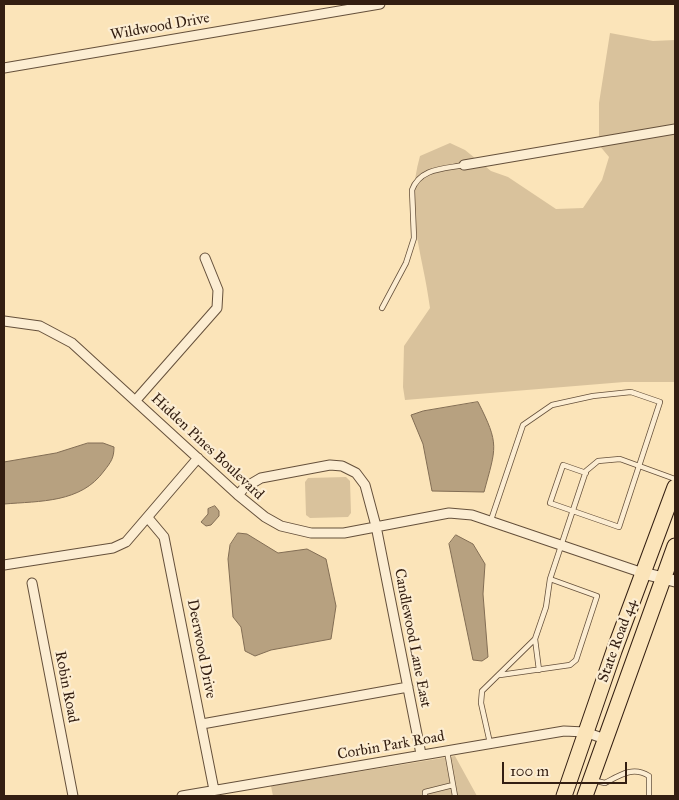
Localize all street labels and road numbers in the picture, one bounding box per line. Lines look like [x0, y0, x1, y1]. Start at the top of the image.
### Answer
street label: Wildwood Drive [109, 9, 211, 45]
street label: Hidden Pines Boulevard [147, 390, 267, 504]
street label: Candlewood Lane East [390, 567, 434, 709]
street label: State Road 44 [595, 597, 641, 685]
street label: Deerwood Drive [183, 598, 219, 700]
street label: Robin Road [50, 650, 82, 724]
street label: Corbin Park Road [336, 728, 446, 764]

